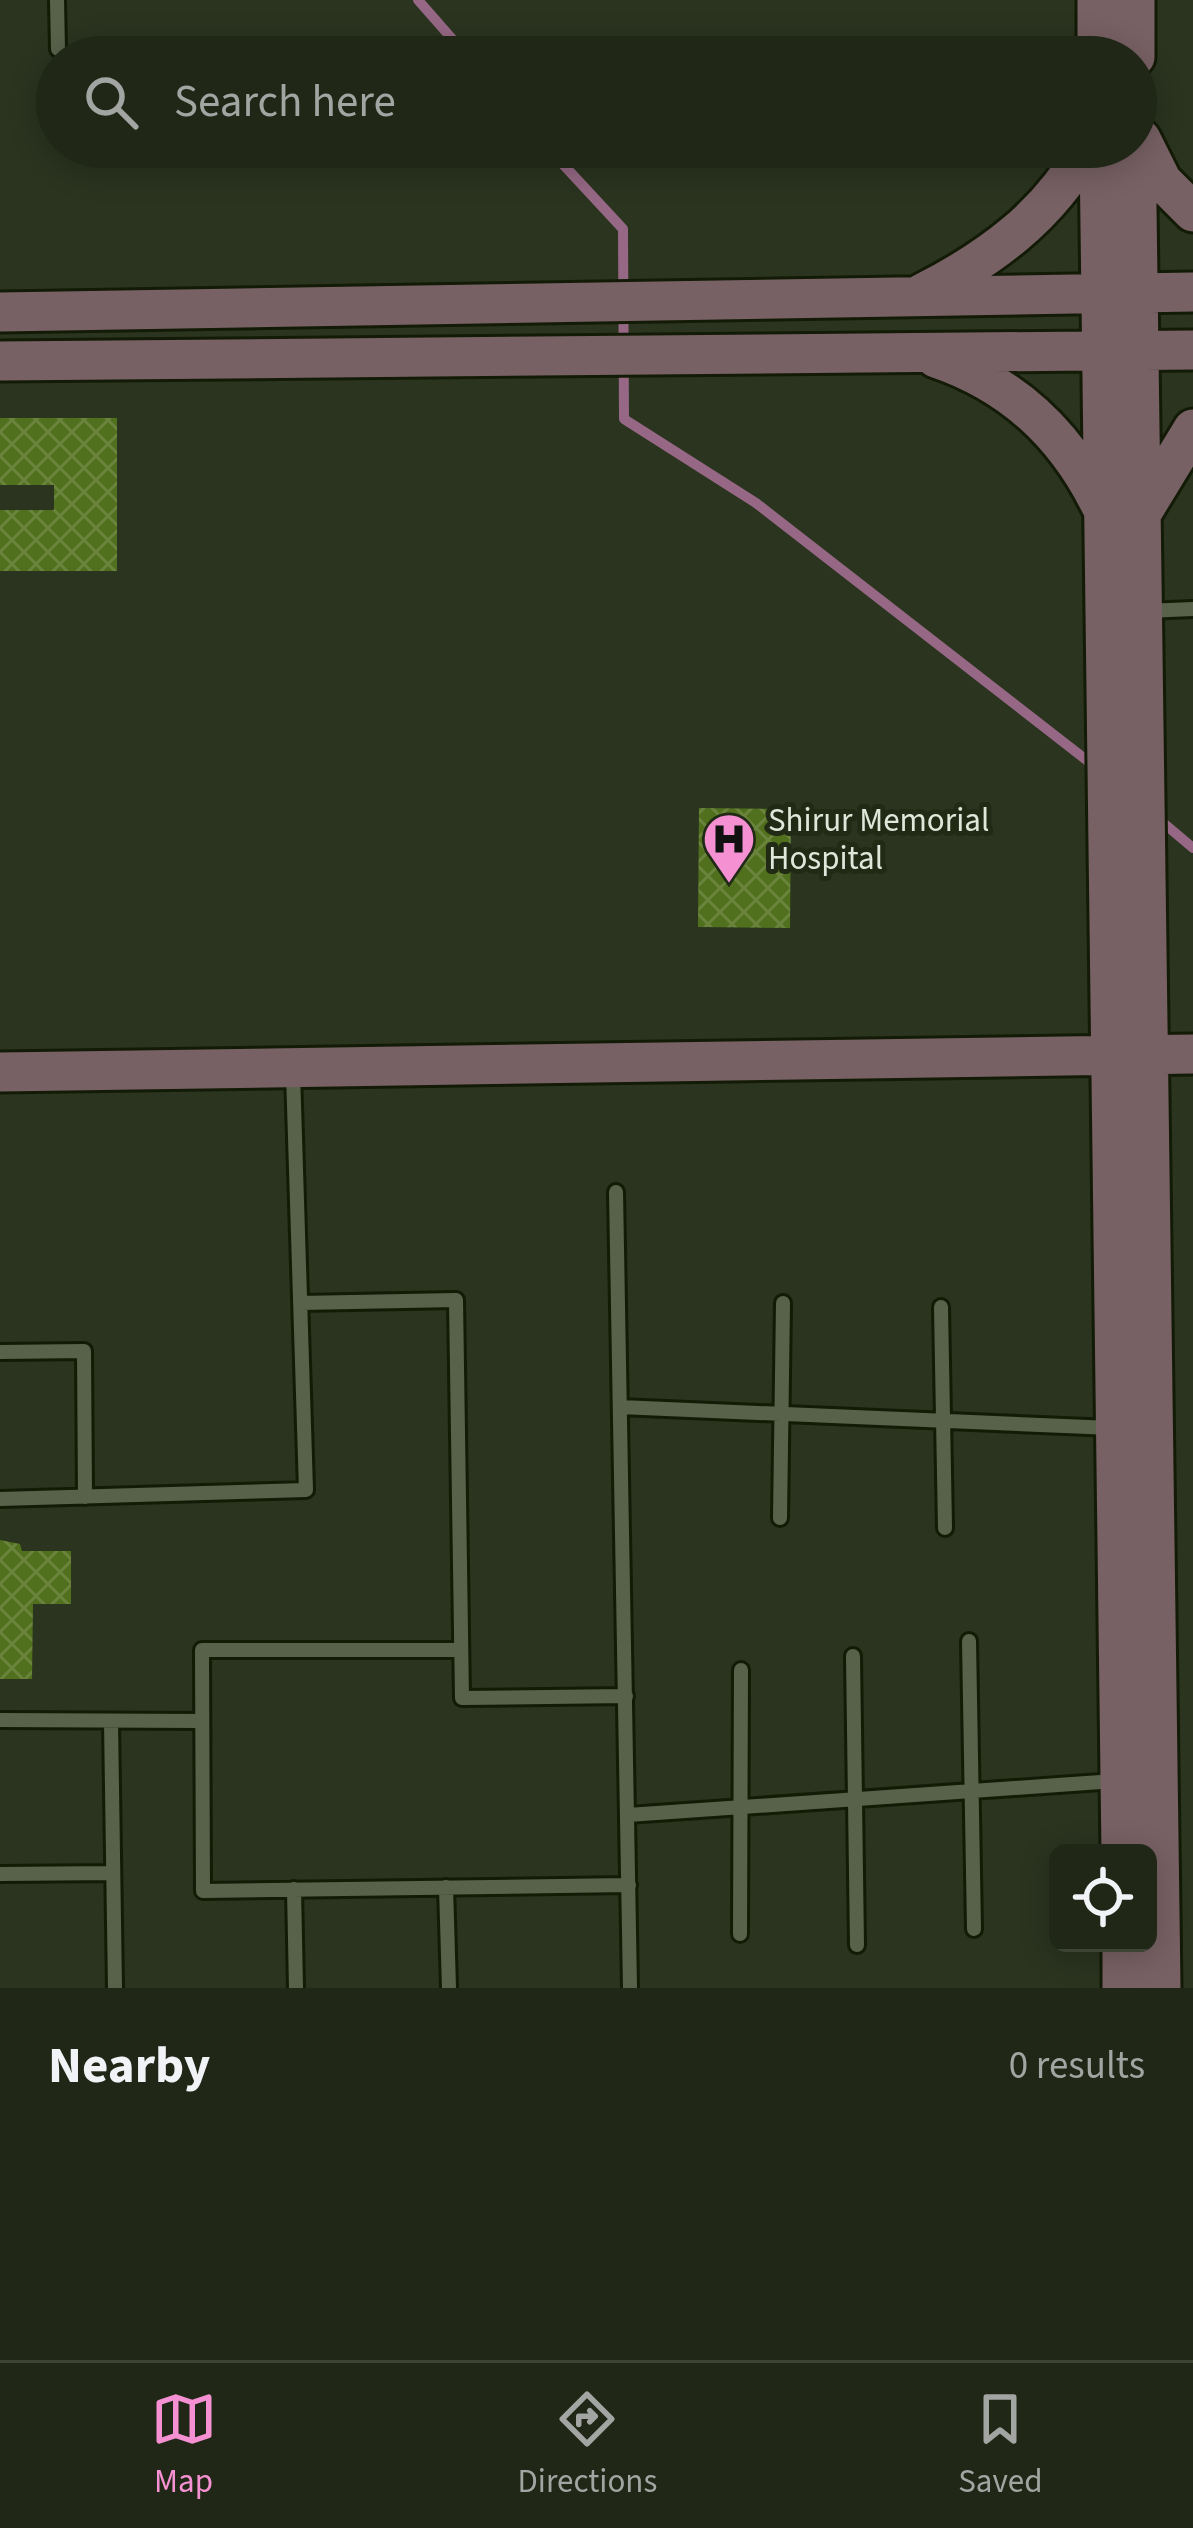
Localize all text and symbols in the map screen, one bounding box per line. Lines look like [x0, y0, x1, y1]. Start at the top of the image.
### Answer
search box [36, 36, 1157, 168]
icon: search [78, 69, 144, 135]
text: Search here [174, 70, 396, 134]
place label: Shirur Memorial Hospital [768, 797, 989, 882]
hospital icon: Shirur Memorial Hospital [701, 811, 757, 885]
map controls [1049, 1844, 1157, 1952]
button: locate [1049, 1844, 1157, 1952]
text: Nearby [48, 2030, 210, 2102]
text: 0 results [1009, 2038, 1145, 2094]
tab: Map [151, 2386, 217, 2505]
tab: Directions [518, 2386, 657, 2505]
tab: Saved [958, 2386, 1042, 2505]

